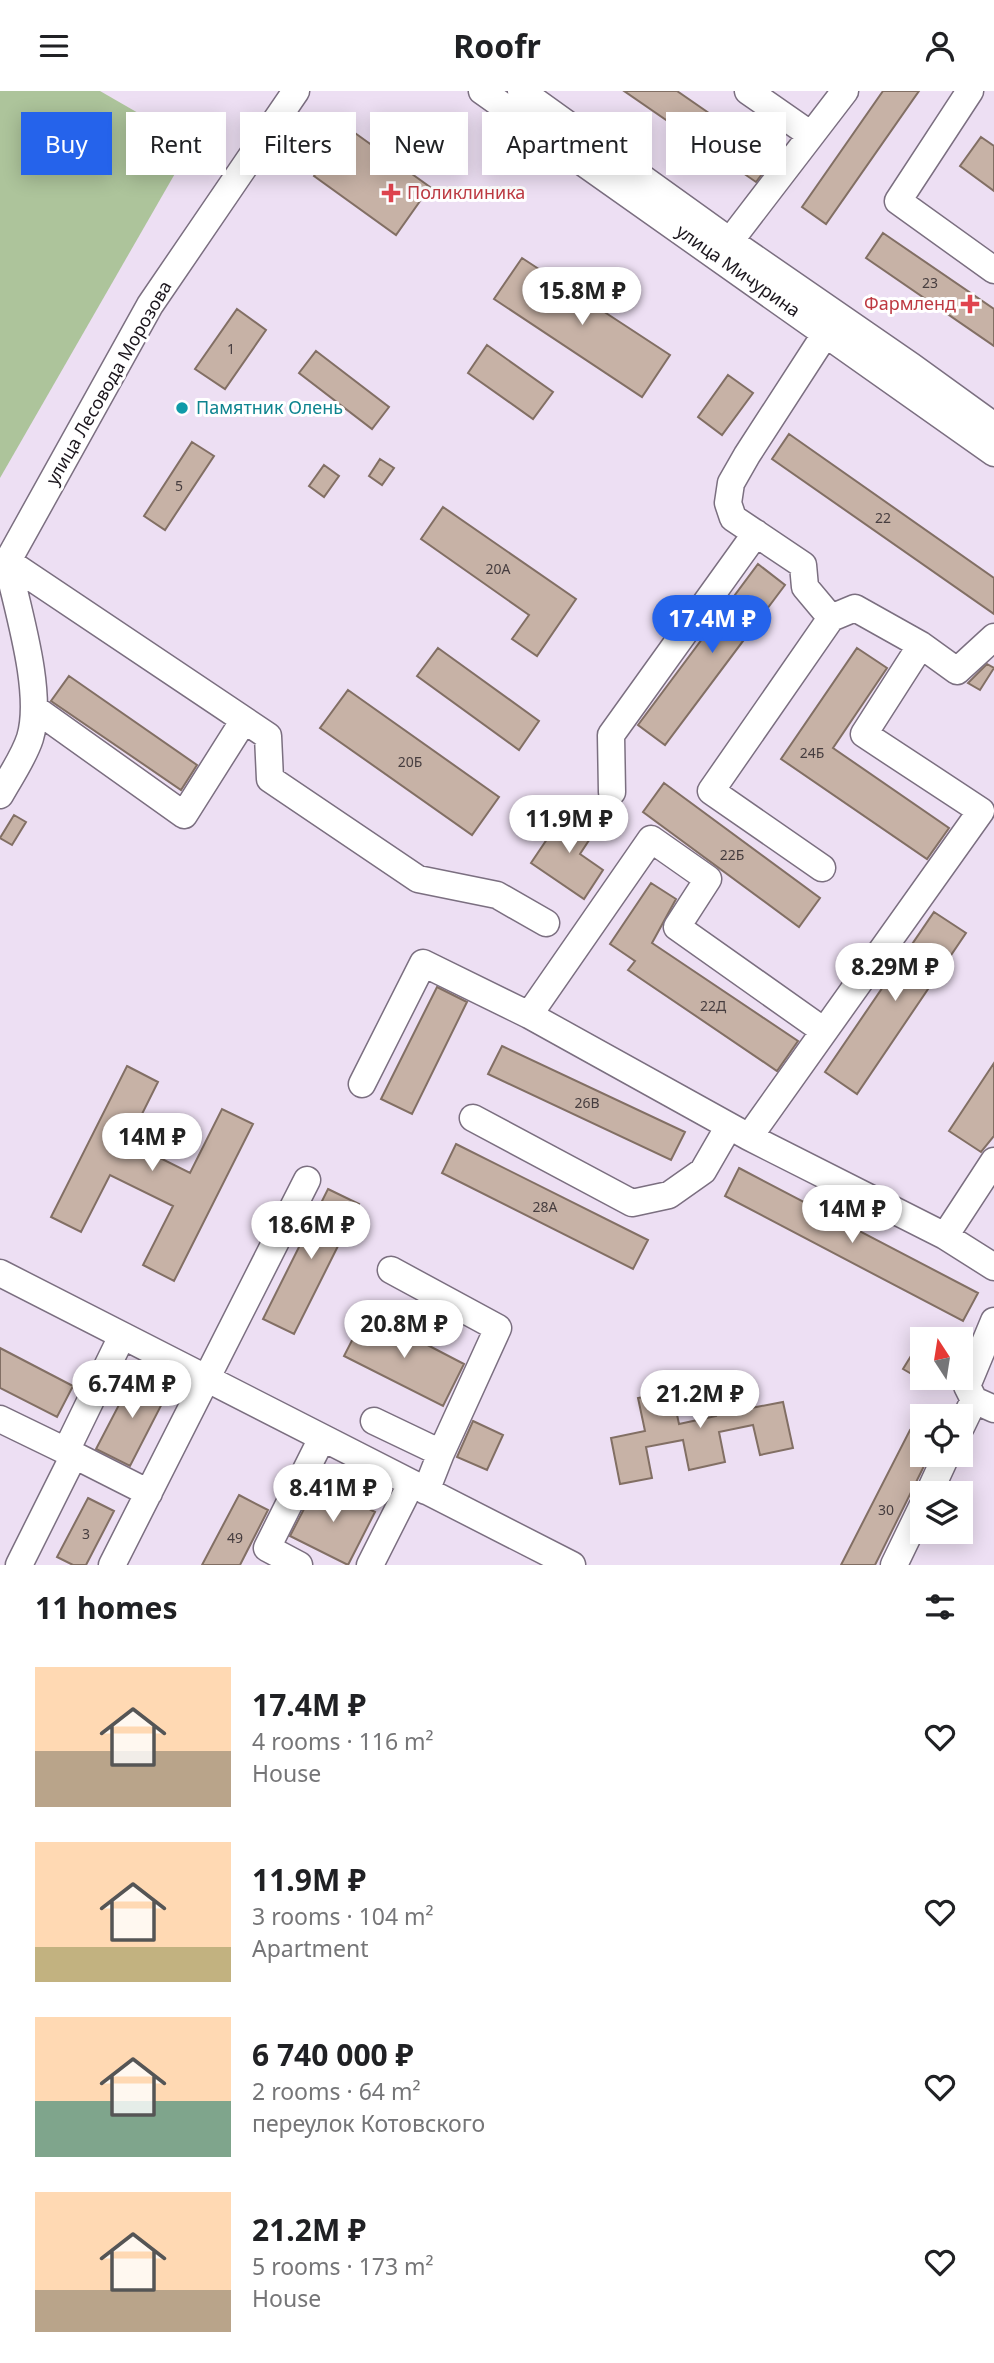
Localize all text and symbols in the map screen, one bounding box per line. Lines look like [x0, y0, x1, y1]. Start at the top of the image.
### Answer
text: Roofr [453, 24, 541, 67]
icon: menu [35, 27, 73, 65]
icon: person [921, 27, 959, 65]
chip: Buy [21, 112, 112, 175]
chip: Rent [126, 112, 226, 175]
chip: Filters [240, 112, 356, 175]
chip: New [370, 112, 468, 175]
chip: Apartment [482, 112, 652, 175]
chip: House [666, 112, 786, 175]
place label: Поликлиника [407, 180, 525, 204]
marker: Поликлиника [381, 183, 401, 203]
street label: улица Мичурина [672, 218, 805, 322]
pin: 15.8M ₽ [517, 267, 647, 327]
house number: 23 [922, 273, 938, 292]
text: 15.8M ₽ [538, 274, 626, 306]
street label: улица Лесовода Морозова [40, 276, 177, 489]
place label: Фармленд [864, 291, 956, 315]
marker: Фармленд [962, 296, 978, 312]
house number: 1 [227, 339, 235, 358]
place label: Памятник Олень [196, 395, 343, 419]
marker: Памятник Олень [174, 400, 190, 416]
house number: 5 [175, 476, 183, 495]
house number: 22 [875, 508, 891, 527]
house number: 20А [486, 559, 511, 578]
pin: 17.4M ₽ [647, 595, 777, 655]
text: 17.4M ₽ [668, 602, 756, 634]
house number: 24Б [800, 743, 824, 762]
house number: 20Б [398, 752, 422, 771]
pin: 11.9M ₽ [504, 795, 634, 855]
text: 11.9M ₽ [525, 802, 613, 834]
house number: 22Б [720, 845, 744, 864]
pin: 8.29M ₽ [830, 943, 960, 1003]
text: 8.29M ₽ [851, 950, 939, 982]
house number: 22Д [700, 996, 727, 1015]
house number: 26В [574, 1093, 600, 1112]
pin: 14M ₽ [103, 1114, 201, 1173]
text: 14M ₽ [118, 1120, 186, 1152]
pin: 14M ₽ [803, 1185, 901, 1245]
text: 14M ₽ [818, 1192, 886, 1224]
house number: 28А [533, 1197, 558, 1216]
pin: 18.6M ₽ [246, 1201, 376, 1261]
text: 18.6M ₽ [267, 1208, 355, 1240]
pin: 20.8M ₽ [339, 1301, 469, 1360]
text: 20.8M ₽ [360, 1307, 448, 1339]
north arrow [910, 1327, 973, 1389]
map controls [910, 1327, 973, 1544]
pin: 6.74M ₽ [67, 1361, 197, 1420]
text: 6.74M ₽ [88, 1367, 176, 1399]
pin: 21.2M ₽ [635, 1371, 765, 1430]
text: 21.2M ₽ [656, 1377, 744, 1409]
button: locate [910, 1404, 973, 1467]
pin: 8.41M ₽ [268, 1465, 398, 1524]
text: 8.41M ₽ [289, 1471, 377, 1503]
button: layers [910, 1481, 973, 1544]
house number: 30 [878, 1500, 894, 1519]
house number: 3 [82, 1524, 90, 1543]
house number: 49 [227, 1528, 243, 1547]
text: 11 homes [35, 1587, 178, 1628]
icon: filters [921, 1588, 959, 1626]
text: 17.4M ₽ [252, 1684, 366, 1725]
icon: home [91, 1695, 175, 1779]
icon: heart [921, 1718, 959, 1756]
text: 4 rooms · 116 m² [252, 1725, 434, 1757]
text: House [252, 1757, 321, 1789]
text: 11.9M ₽ [252, 1859, 366, 1900]
icon: home [91, 1870, 175, 1954]
icon: heart [921, 1893, 959, 1931]
text: 3 rooms · 104 m² [252, 1900, 434, 1932]
text: Apartment [252, 1932, 369, 1964]
text: 6 740 000 ₽ [252, 2034, 414, 2075]
icon: home [91, 2045, 175, 2129]
icon: heart [921, 2068, 959, 2106]
text: 2 rooms · 64 m² [252, 2075, 421, 2107]
text: переулок Котовского [252, 2107, 485, 2139]
text: 21.2M ₽ [252, 2209, 366, 2250]
icon: home [91, 2220, 175, 2304]
icon: heart [921, 2243, 959, 2281]
text: 5 rooms · 173 m² [252, 2250, 434, 2282]
text: House [252, 2282, 321, 2314]

